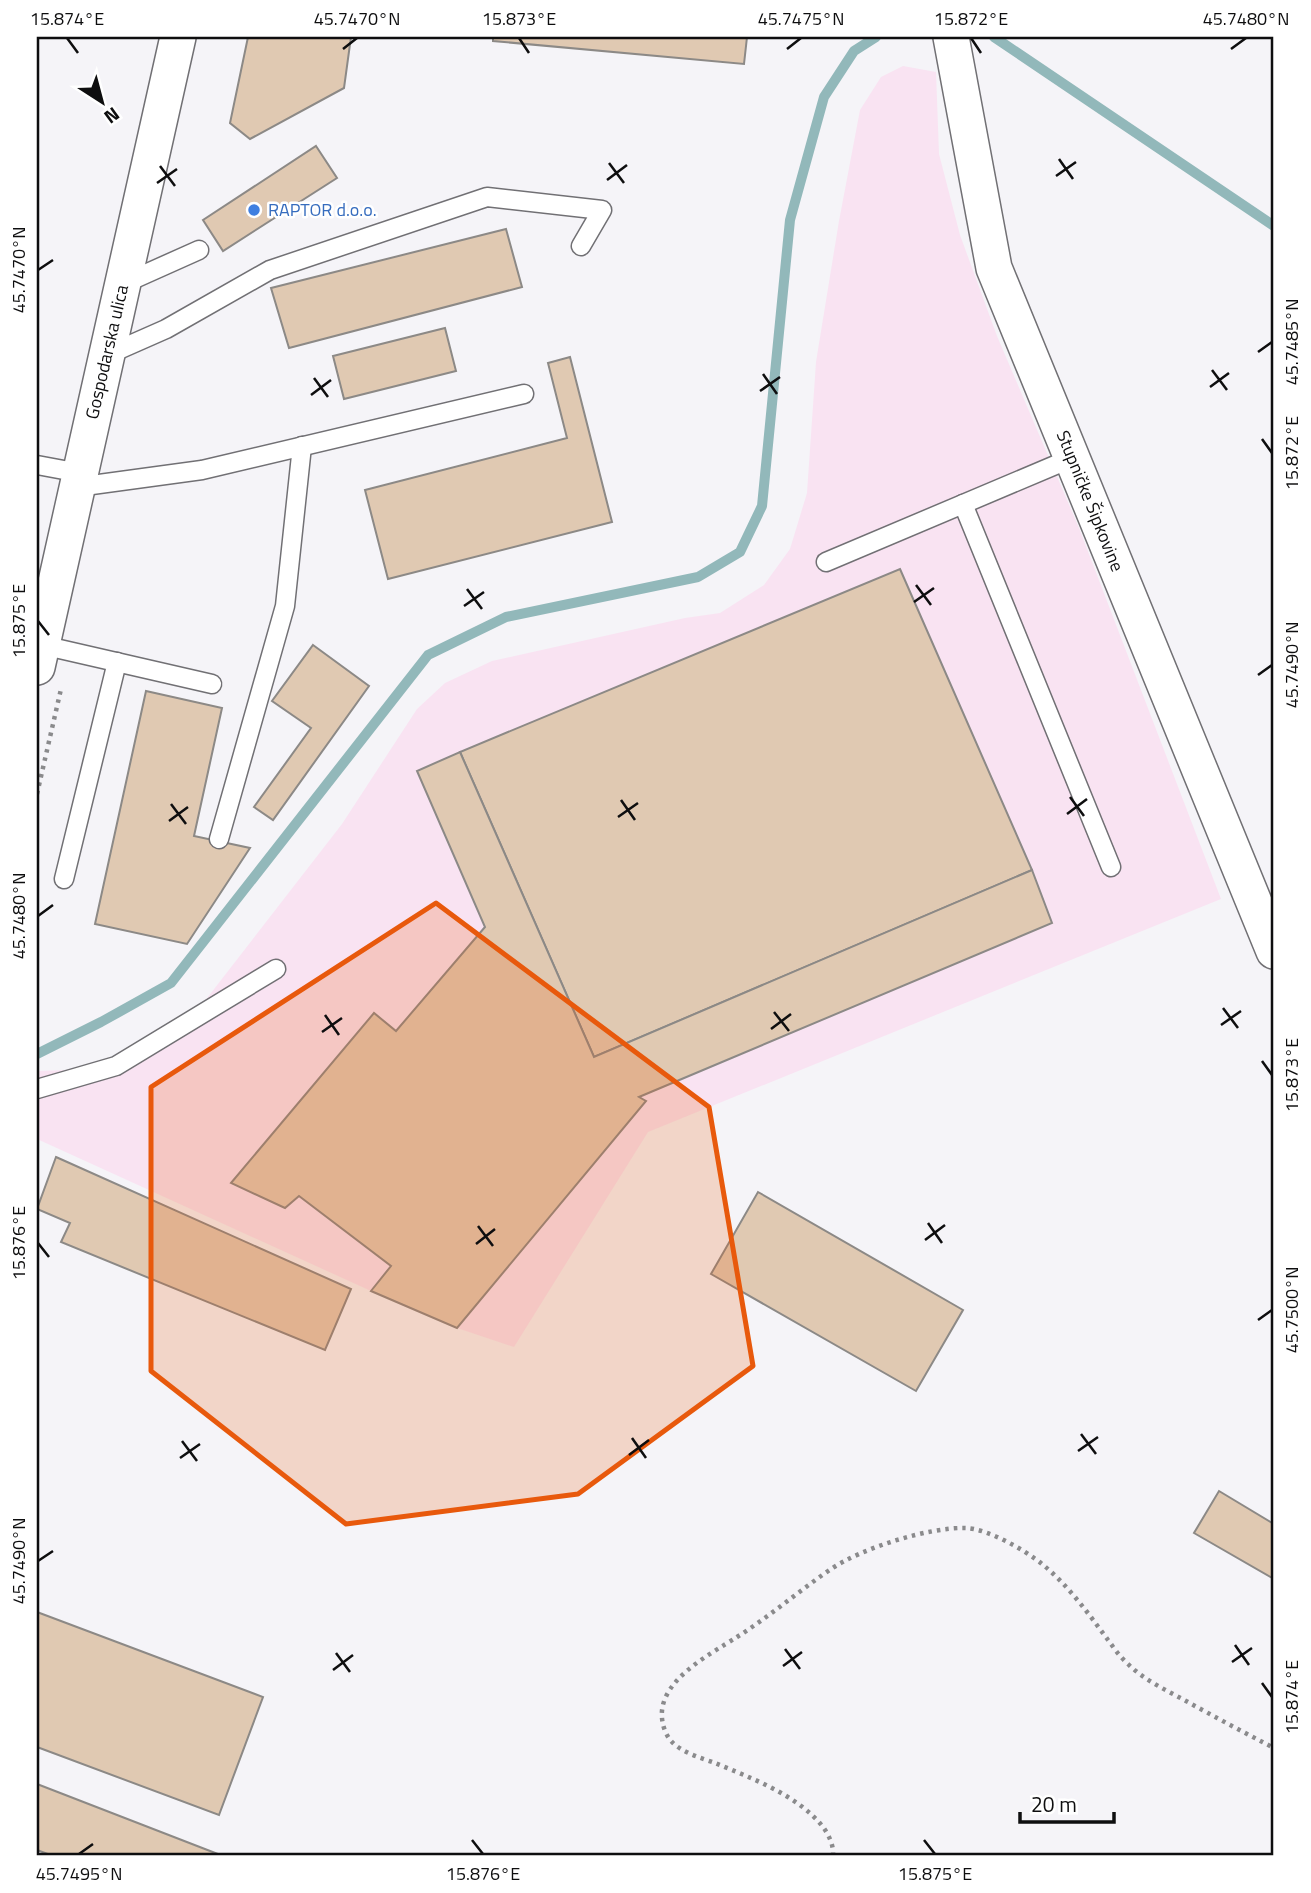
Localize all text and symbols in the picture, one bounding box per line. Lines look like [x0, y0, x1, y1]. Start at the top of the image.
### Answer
text: 15.874°E [30, 5, 104, 32]
text: 45.7470°N [314, 5, 400, 32]
text: 15.873°E [482, 5, 556, 32]
text: 45.7475°N [758, 5, 844, 32]
text: 15.872°E [934, 5, 1008, 32]
text: 45.7480°N [1203, 5, 1289, 32]
north arrow [66, 66, 136, 136]
text: N [98, 101, 126, 132]
place label: RAPTOR d.o.o. [268, 196, 377, 223]
marker: RAPTOR d.o.o. [246, 202, 262, 218]
text: 45.7470°N [5, 227, 32, 313]
street label: Gospodarska ulica [78, 282, 135, 422]
text: 45.7485°N [1278, 299, 1305, 385]
text: 15.872°E [1278, 416, 1305, 490]
street label: Stupničke Šipkovine [1050, 426, 1131, 575]
text: 15.875°E [5, 584, 32, 658]
text: 45.7490°N [1278, 622, 1305, 708]
text: 45.7480°N [5, 873, 32, 959]
text: 15.873°E [1278, 1038, 1305, 1112]
text: 15.876°E [5, 1206, 32, 1280]
text: 45.7500°N [1278, 1267, 1305, 1353]
text: 45.7490°N [5, 1518, 32, 1604]
text: 15.874°E [1278, 1660, 1305, 1734]
scale bar [1020, 1781, 1115, 1825]
text: 20 m [1031, 1788, 1077, 1820]
text: 45.7495°N [36, 1860, 122, 1887]
text: 15.876°E [446, 1860, 520, 1887]
text: 15.875°E [898, 1860, 972, 1887]

